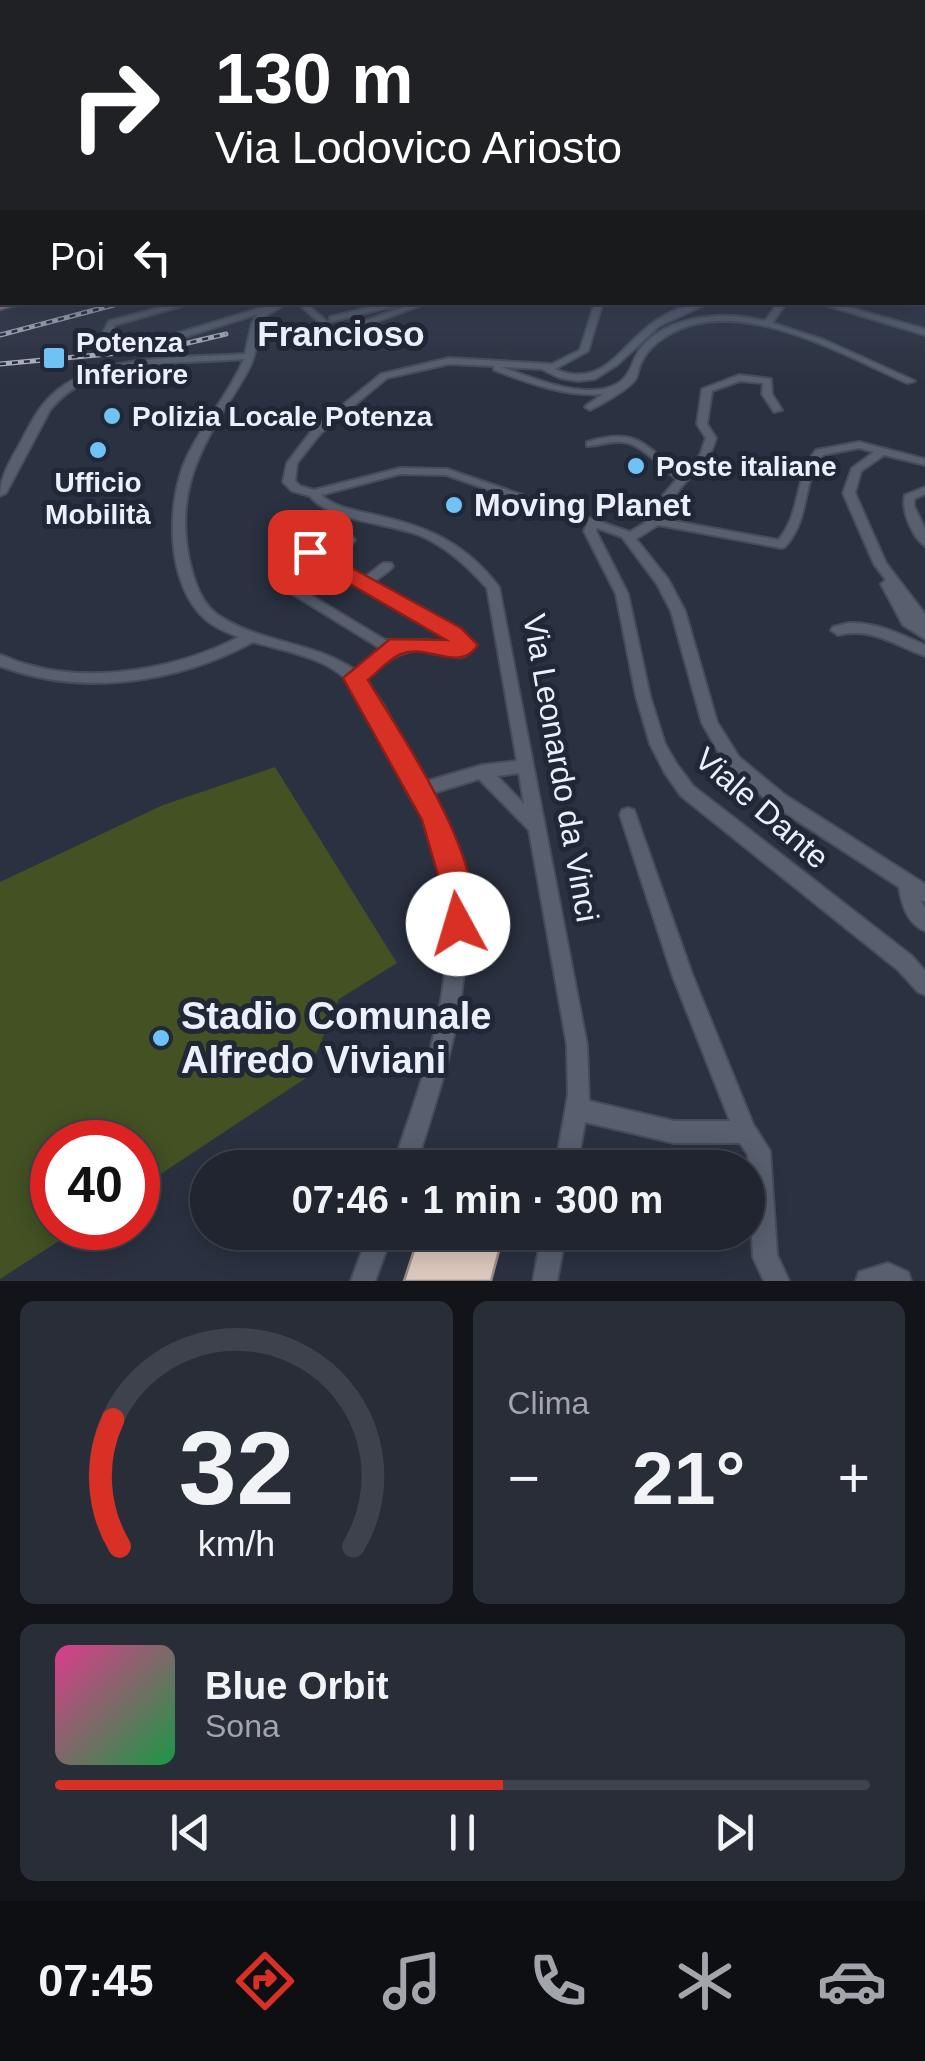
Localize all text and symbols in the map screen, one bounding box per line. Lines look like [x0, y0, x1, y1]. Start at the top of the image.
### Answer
icon: right [50, 40, 180, 170]
text: 130 m [215, 40, 413, 118]
text: Via Lodovico Ariosto [215, 122, 622, 173]
icon: left [125, 230, 180, 285]
text: Poi [50, 236, 105, 278]
district label: Francioso [257, 314, 425, 353]
place label: Potenza Inferiore [76, 327, 188, 390]
marker: Potenza Inferiore [41, 345, 67, 371]
place label: Polizia Locale Potenza [132, 401, 433, 432]
marker: Polizia Locale Potenza [101, 405, 123, 427]
marker: Ufficio Mobilità [87, 439, 109, 461]
place label: Poste italiane [656, 451, 837, 482]
marker: Poste italiane [625, 455, 647, 477]
place label: Ufficio Mobilità [45, 467, 151, 530]
place label: Moving Planet [474, 487, 691, 523]
marker: Moving Planet [443, 494, 465, 516]
pin [268, 510, 353, 595]
icon: arrive [283, 525, 338, 580]
street label: Via Leonardo da Vinci [516, 611, 606, 925]
street label: Viale Dante [688, 740, 836, 876]
position arrow [406, 872, 510, 976]
place label: Stadio Comunale Alfredo Viviani [181, 995, 491, 1081]
marker: Stadio Comunale Alfredo Viviani [150, 1027, 172, 1049]
speed limit sign: 40 [30, 1120, 160, 1250]
text: 07:46 · 1 min · 300 m [292, 1179, 663, 1221]
text: Clima [508, 1385, 589, 1421]
text: 32 [178, 1410, 294, 1526]
text: 21° [632, 1436, 745, 1520]
text: − [508, 1447, 540, 1509]
text: + [838, 1447, 870, 1509]
text: km/h [198, 1524, 275, 1564]
text: Blue Orbit [205, 1665, 389, 1707]
text: Sona [205, 1708, 280, 1744]
icon: previous [163, 1805, 218, 1860]
icon: pause [435, 1805, 490, 1860]
icon: next [707, 1805, 762, 1860]
icon: directions [230, 1946, 300, 2016]
icon: music [377, 1946, 447, 2016]
icon: phone [523, 1946, 593, 2016]
icon: climate [670, 1946, 740, 2016]
icon: car [817, 1946, 887, 2016]
text: 07:45 [38, 1955, 153, 2006]

